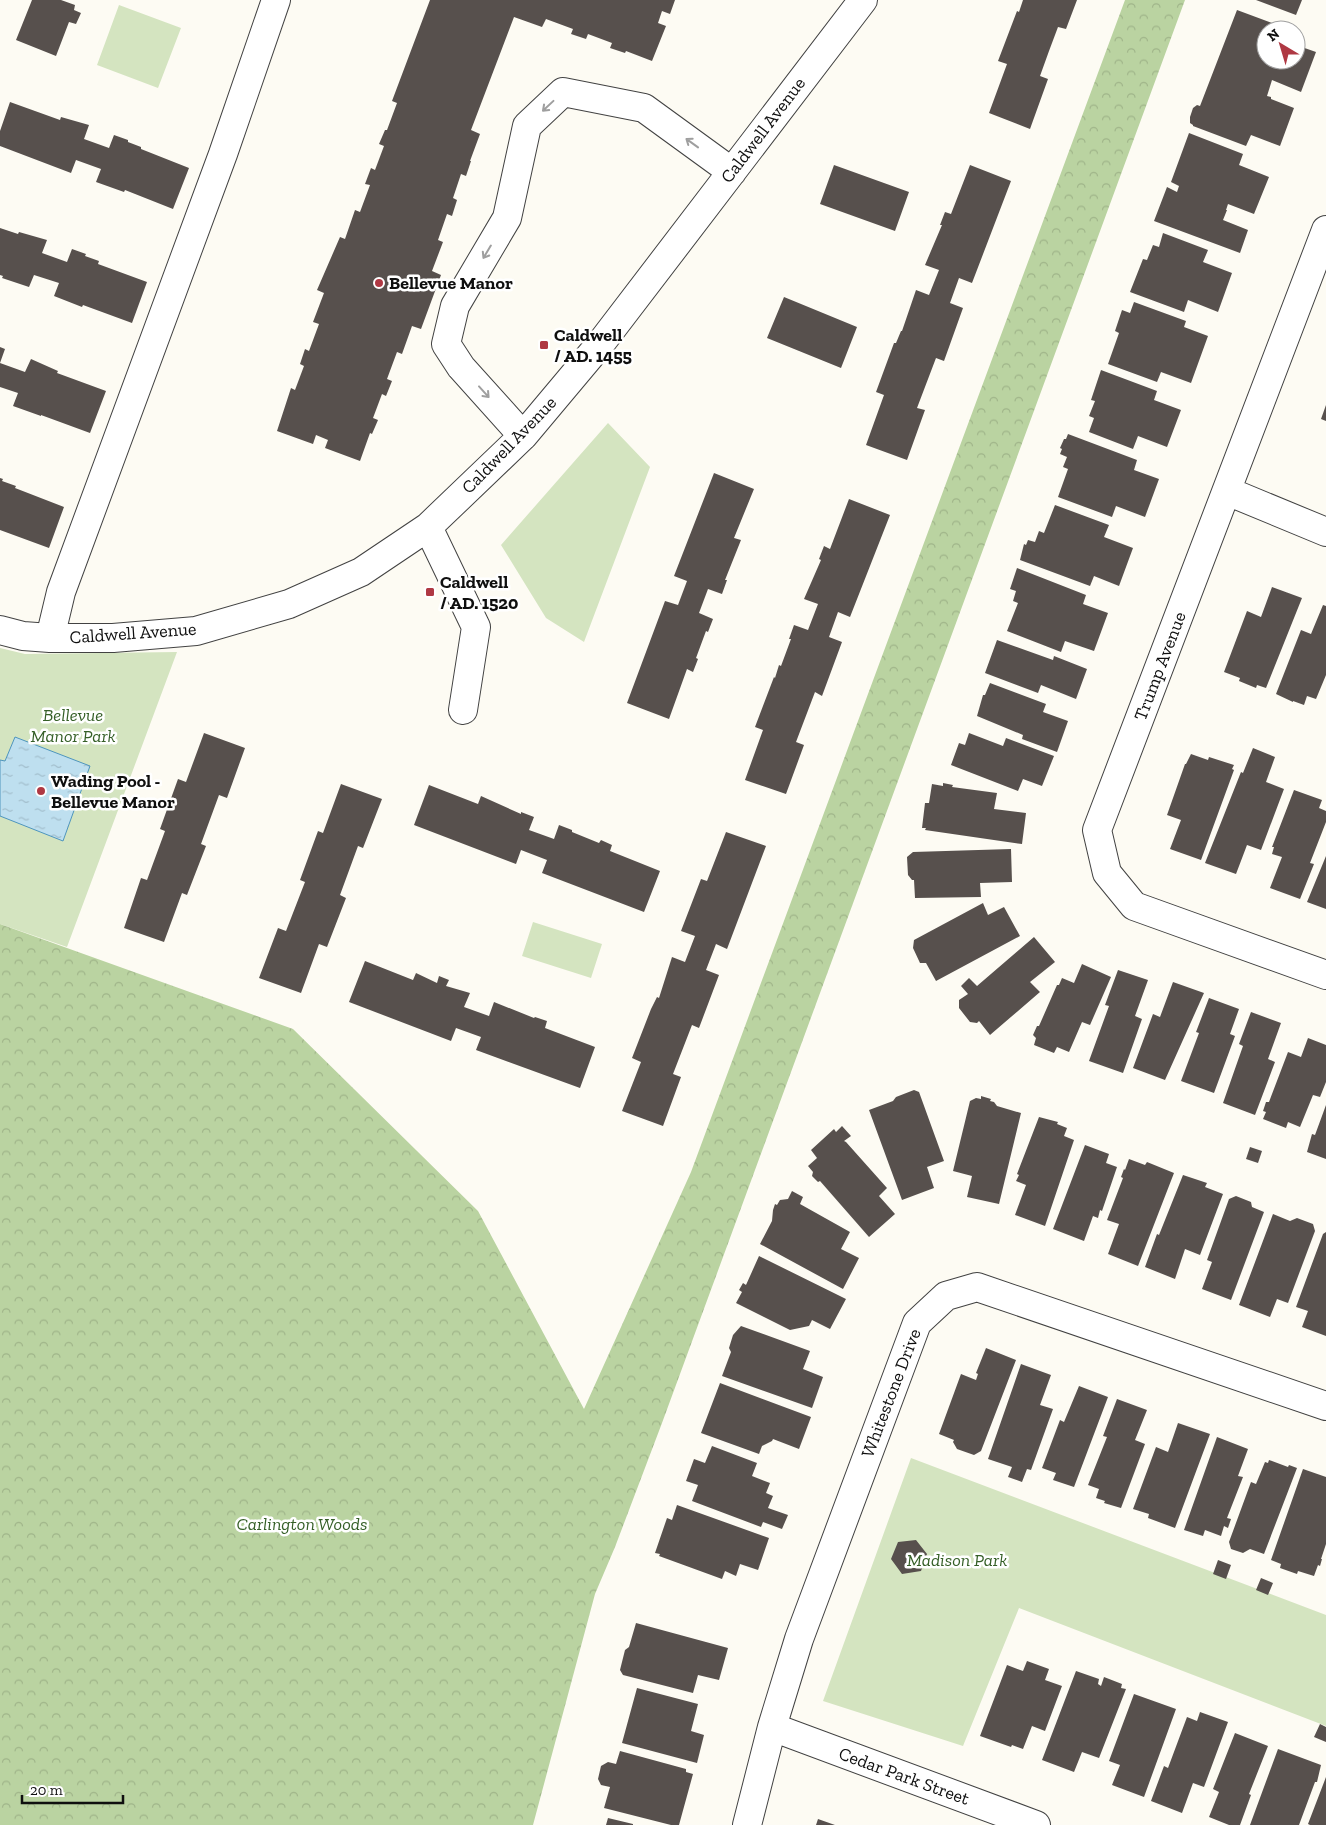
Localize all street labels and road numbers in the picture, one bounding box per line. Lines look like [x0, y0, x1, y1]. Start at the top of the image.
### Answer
street label: Caldwell Avenue [716, 73, 810, 187]
street label: Caldwell Avenue [457, 392, 561, 498]
street label: Trump Avenue [1129, 609, 1191, 723]
street label: Caldwell Avenue [69, 618, 197, 648]
street label: Whitestone Drive [856, 1326, 926, 1460]
street label: Cedar Park Street [836, 1742, 973, 1810]

